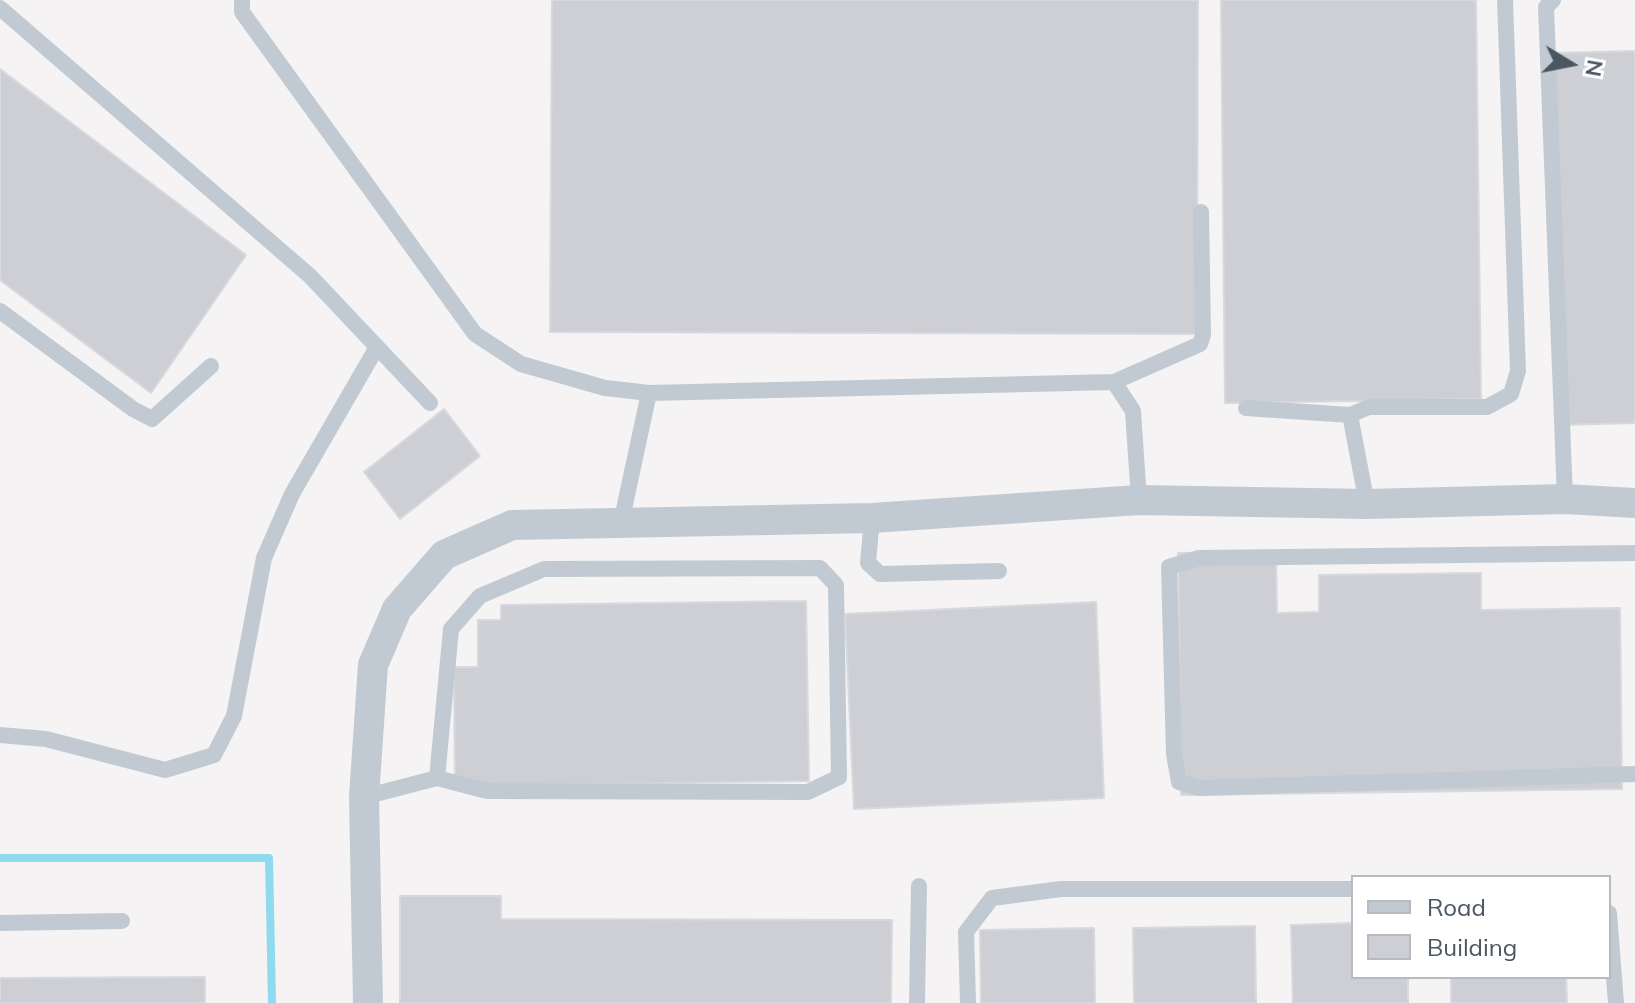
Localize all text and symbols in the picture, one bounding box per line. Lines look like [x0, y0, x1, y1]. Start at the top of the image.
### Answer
north arrow [1531, 24, 1611, 104]
text: N [1579, 58, 1610, 79]
legend [1351, 875, 1611, 979]
text: Road [1427, 892, 1486, 922]
text: Building [1427, 932, 1517, 962]

